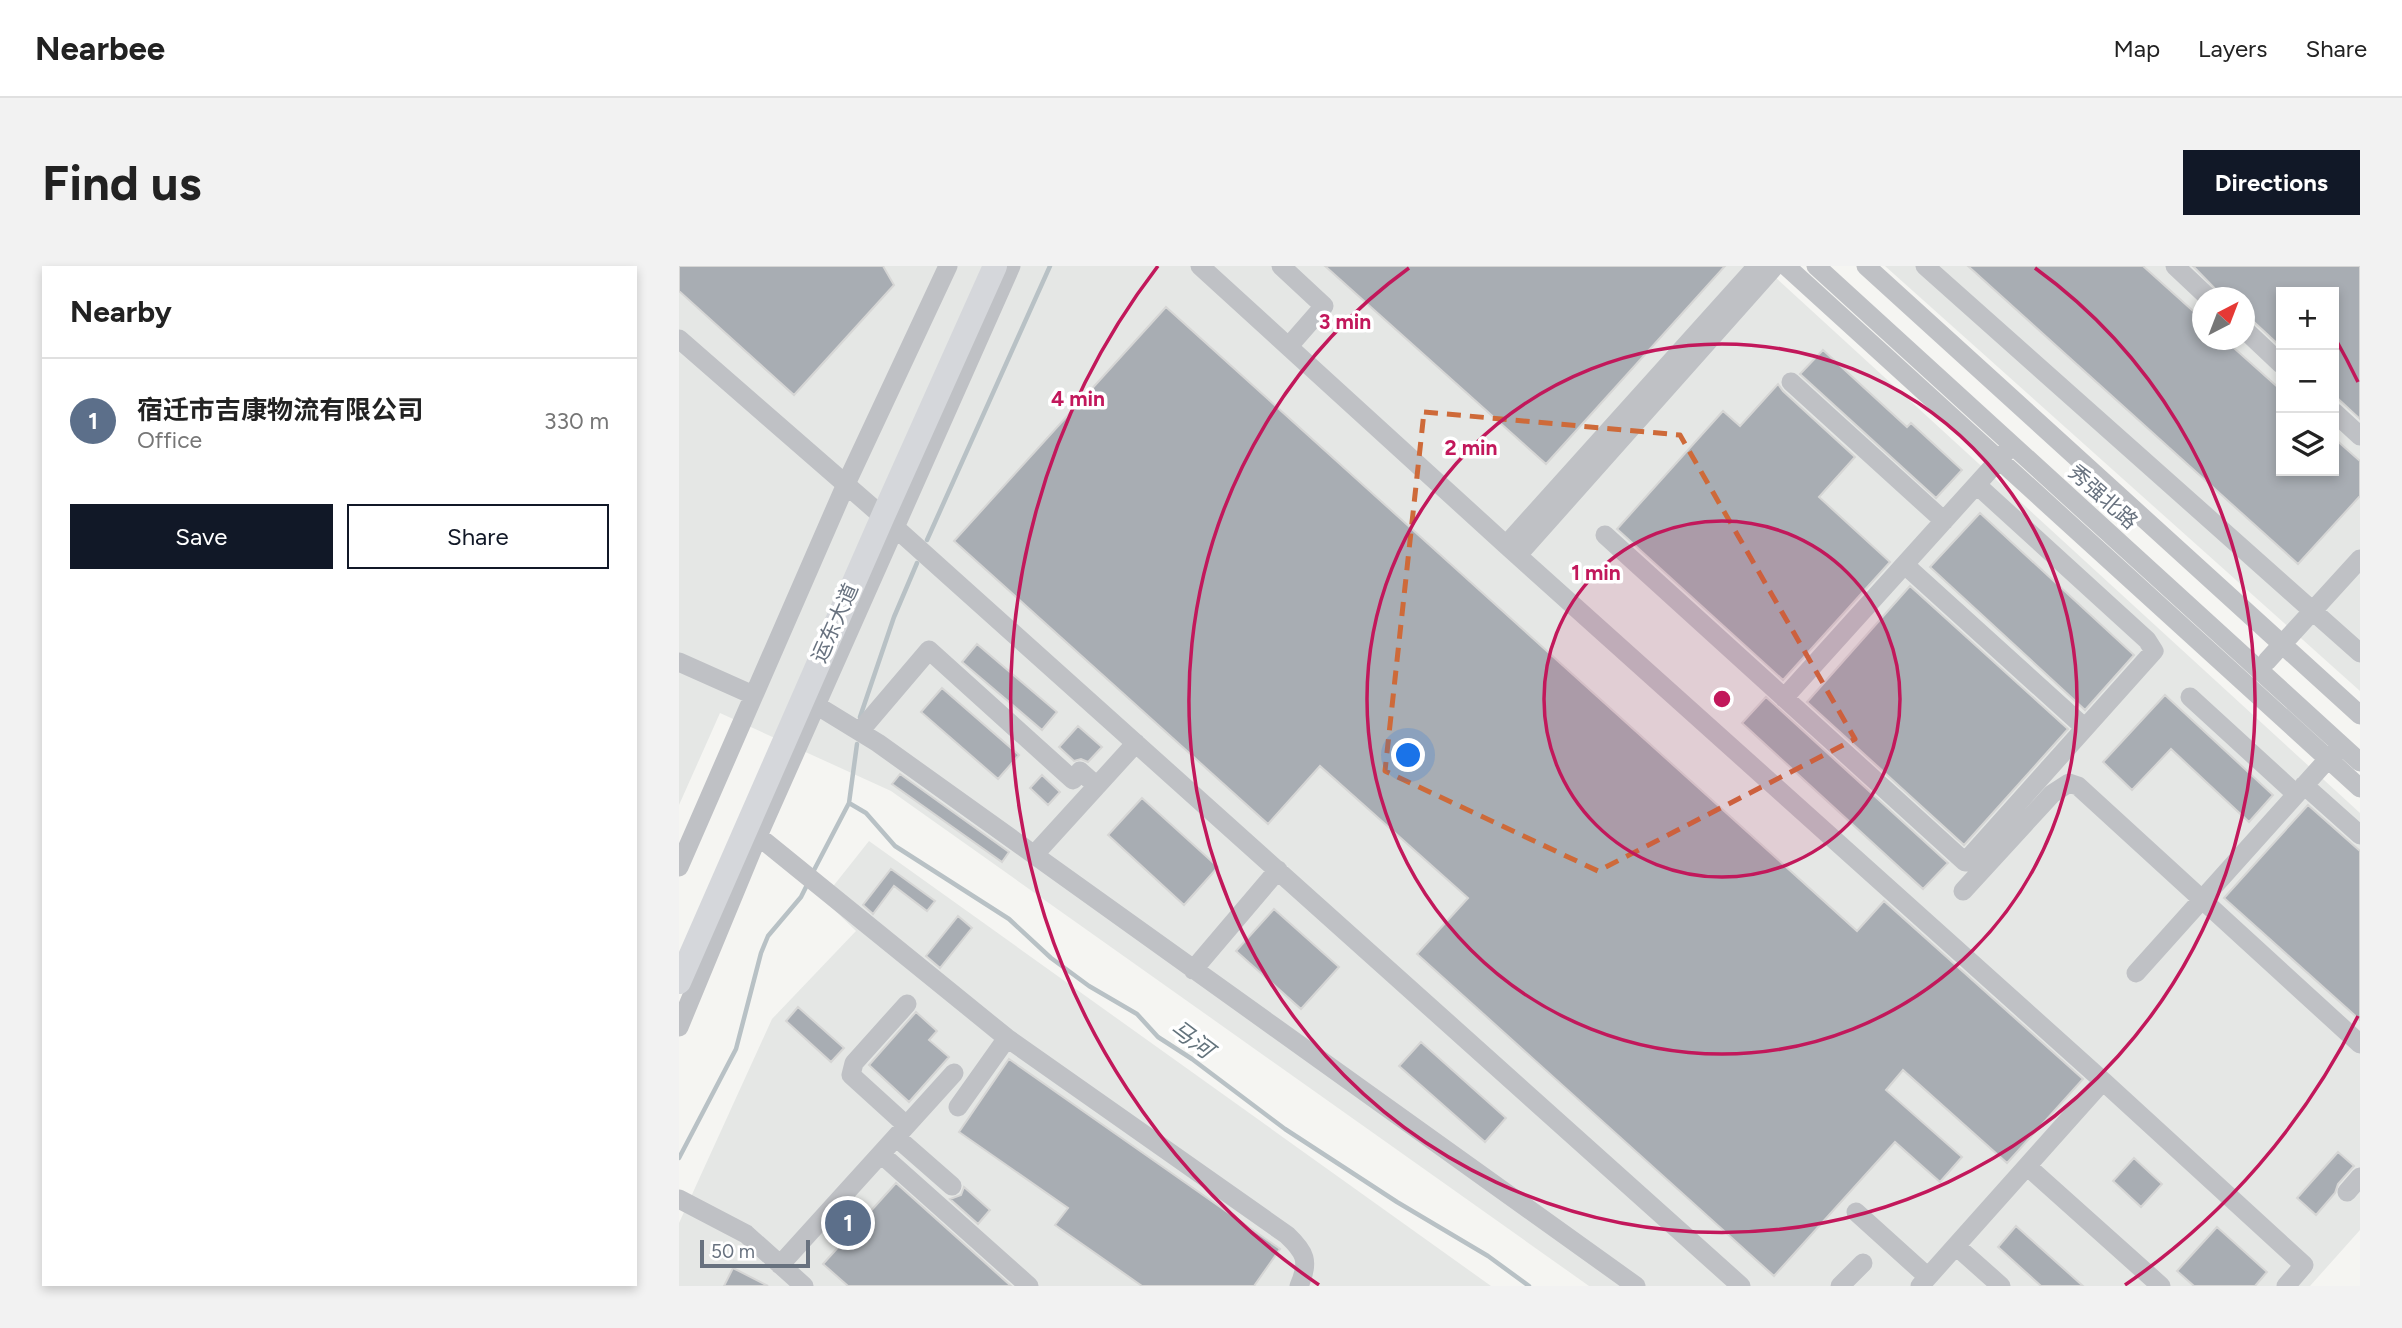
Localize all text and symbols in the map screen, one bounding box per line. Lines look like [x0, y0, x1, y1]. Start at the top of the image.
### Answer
text: Nearbee [35, 29, 165, 68]
text: Map [2113, 34, 2160, 63]
text: Layers [2198, 34, 2267, 63]
text: Share [2305, 34, 2367, 63]
button: Directions [2183, 150, 2360, 215]
text: Find us [42, 153, 201, 212]
north arrow [2192, 287, 2255, 350]
map controls [2276, 287, 2339, 476]
button: + [2276, 287, 2339, 350]
text: Nearby [70, 293, 172, 330]
text: 3 min [1319, 309, 1371, 334]
button: − [2276, 350, 2339, 413]
text: 4 min [1051, 386, 1105, 411]
text: 宿迁市吉康物流有限公司 [137, 394, 423, 426]
text: 1 [88, 407, 98, 435]
text: 330 m [544, 407, 609, 435]
button: layers [2276, 413, 2339, 476]
text: Office [137, 426, 202, 454]
text: 2 min [1445, 435, 1497, 460]
street label: 秀强北路 [2064, 459, 2143, 534]
button: Save [70, 504, 333, 569]
button: Share [347, 504, 609, 569]
text: 1 min [1571, 560, 1621, 585]
street label: 运东大道 [806, 579, 863, 666]
centre of rings [1710, 687, 1734, 711]
your location [1391, 738, 1425, 772]
water label: 马河 [1165, 1014, 1222, 1066]
pin: 1 [825, 1197, 871, 1249]
scale bar [700, 1237, 810, 1269]
text: 50 m [711, 1240, 755, 1263]

